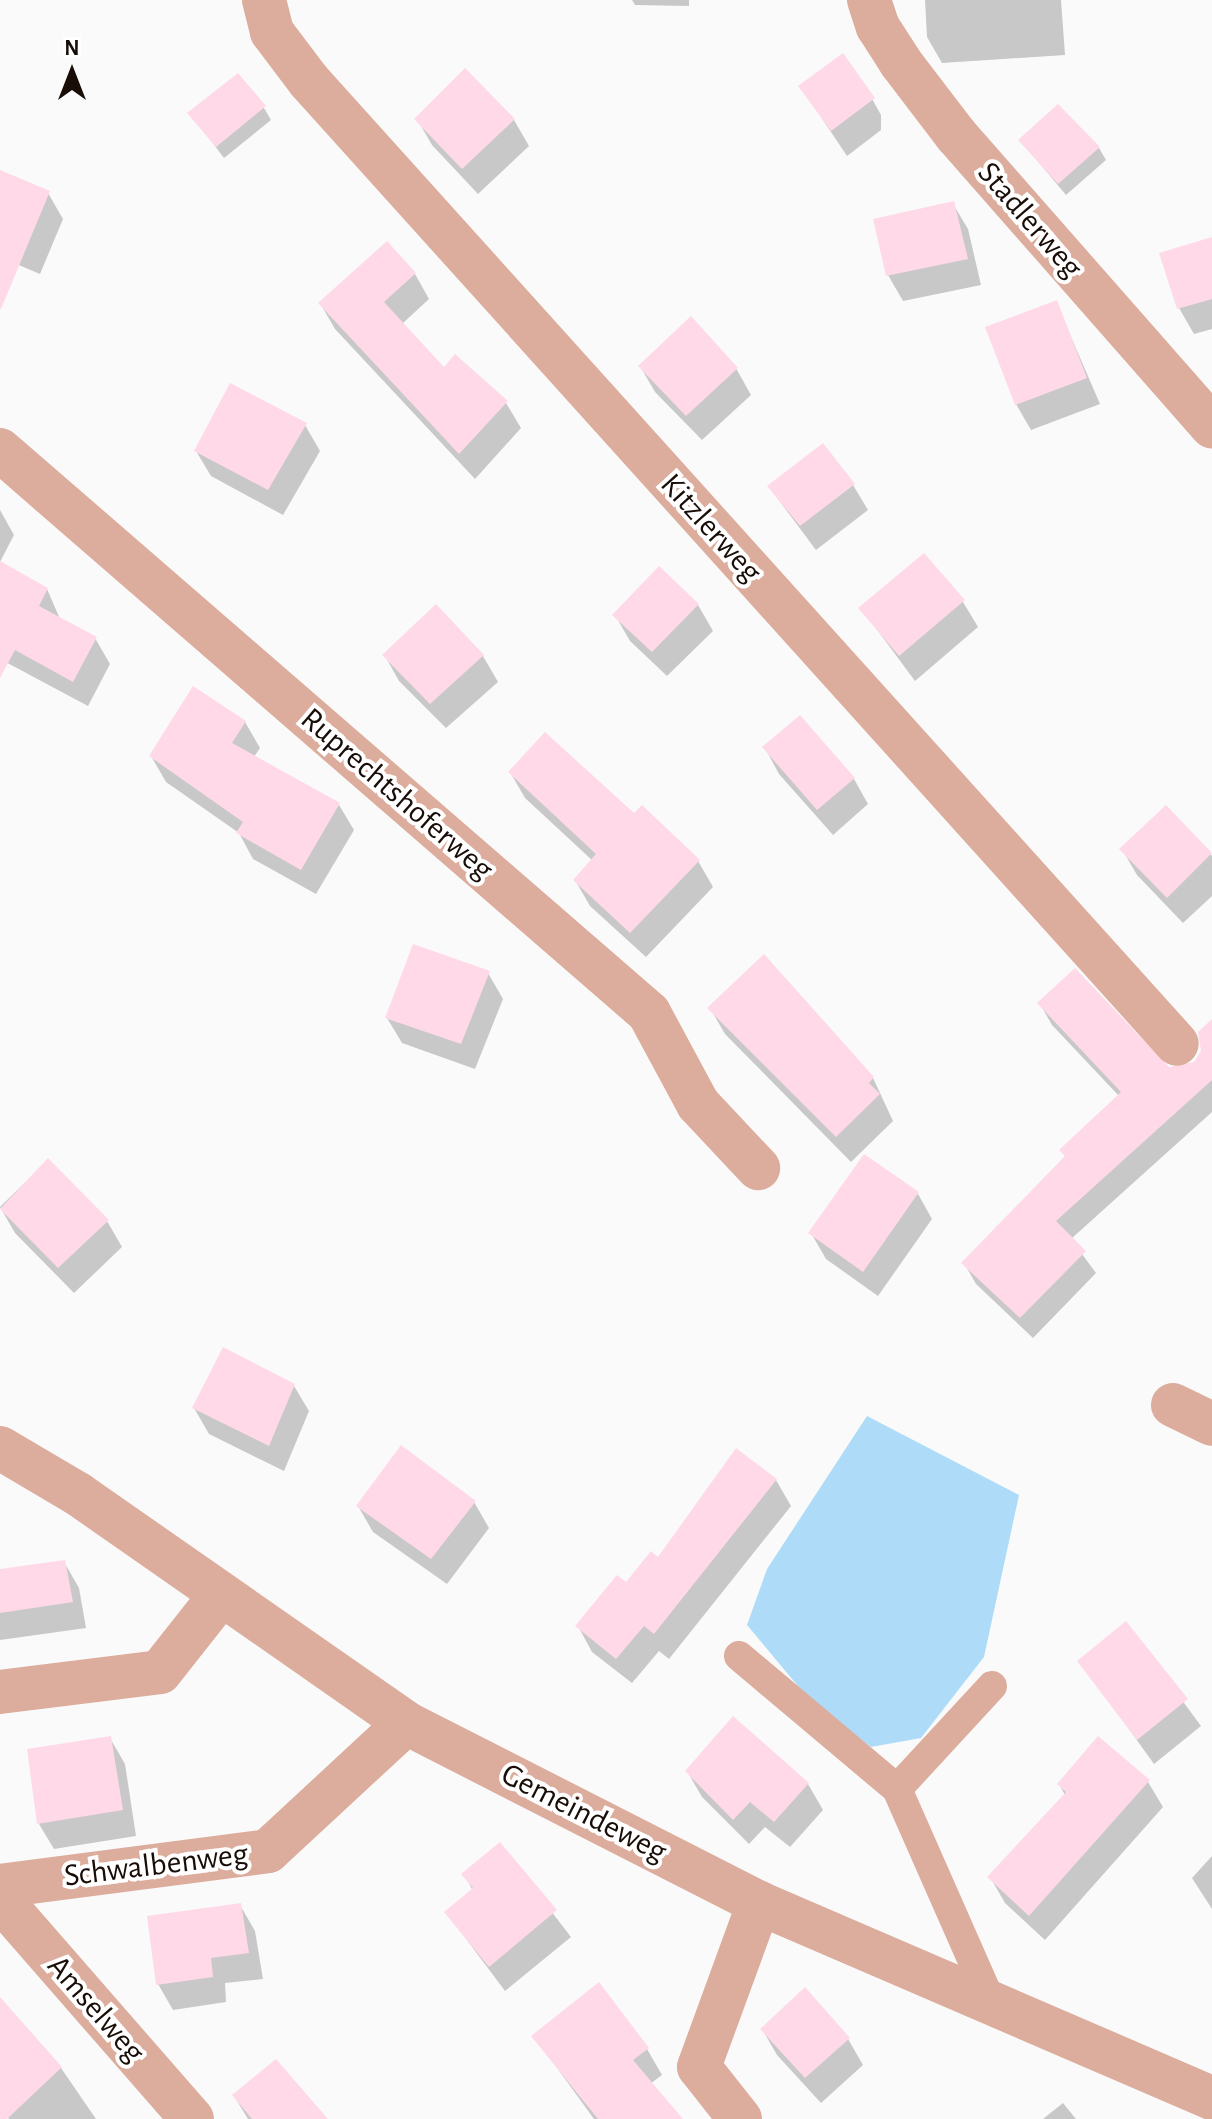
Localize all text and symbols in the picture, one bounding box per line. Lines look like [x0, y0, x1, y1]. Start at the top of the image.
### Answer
north arrow [32, 32, 112, 112]
text: N [64, 37, 80, 59]
street label: Stadlerweg [969, 154, 1091, 286]
street label: Kitzlerweg [652, 466, 770, 590]
street label: Ruprechtshoferweg [293, 700, 501, 888]
street label: Gemeindeweg [495, 1755, 673, 1871]
street label: Schwalbenweg [62, 1835, 250, 1895]
street label: Amselweg [39, 1948, 153, 2070]

